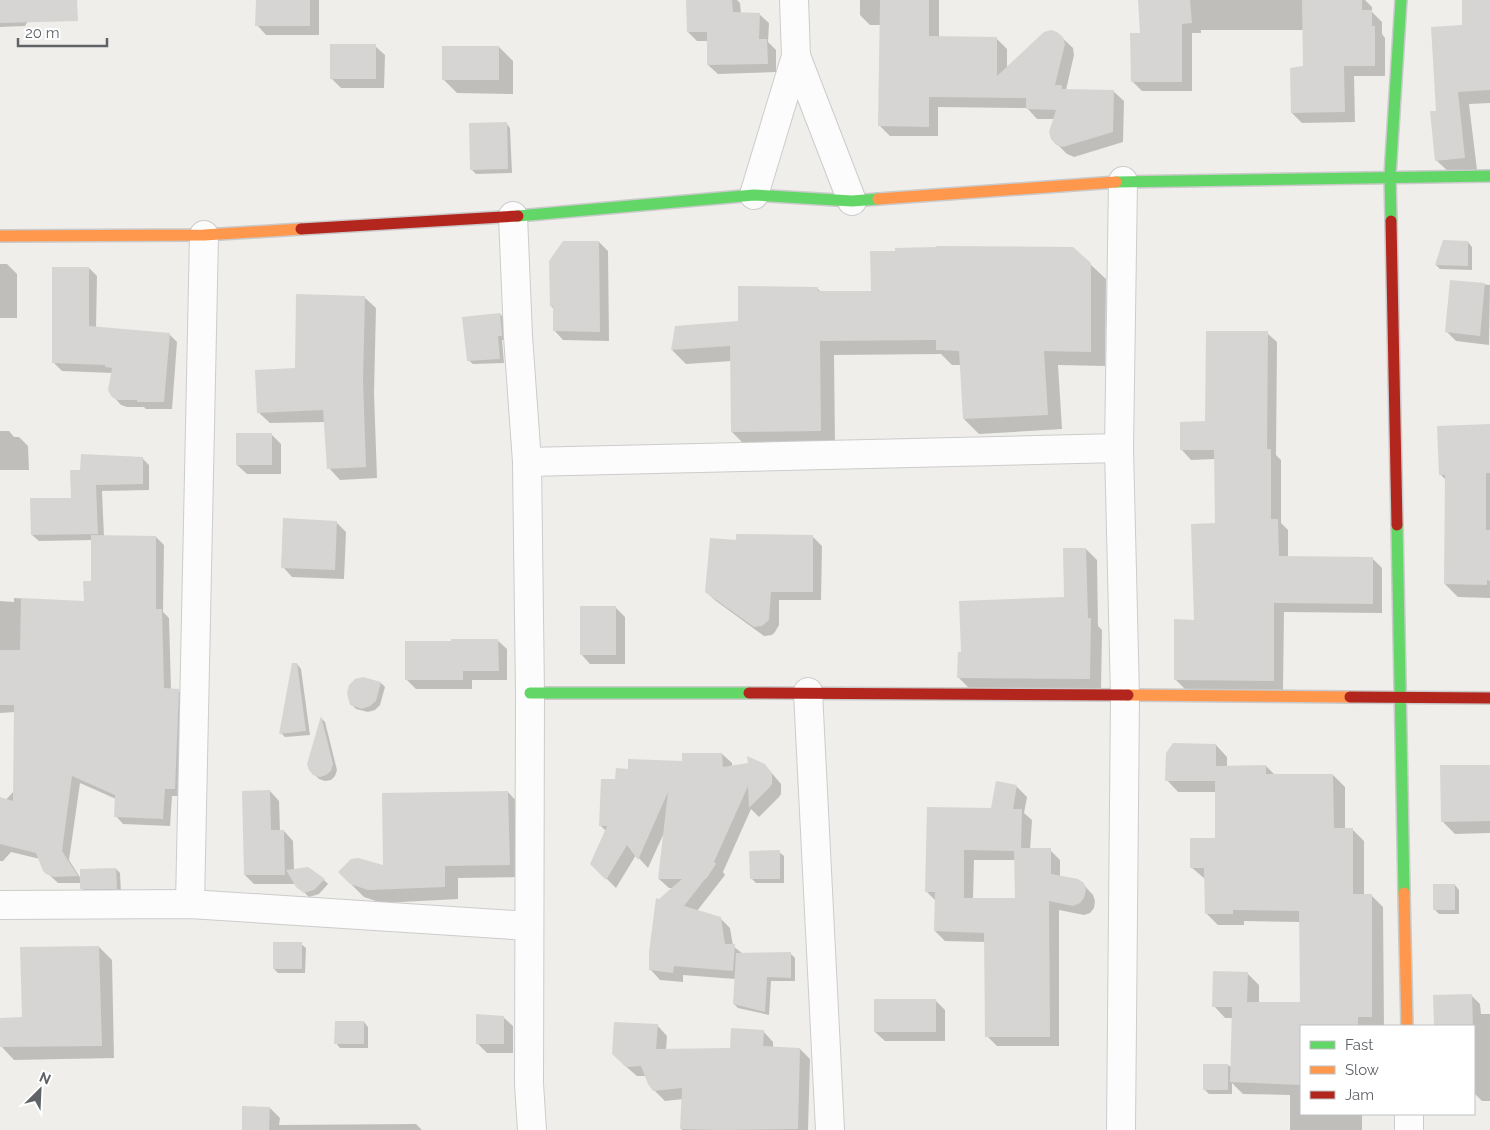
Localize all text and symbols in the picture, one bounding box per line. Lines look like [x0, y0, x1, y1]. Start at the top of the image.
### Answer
scale bar [18, 15, 106, 47]
text: 20 m [25, 24, 60, 42]
legend [1300, 1025, 1475, 1115]
text: Fast [1345, 1036, 1373, 1054]
text: Slow [1345, 1061, 1379, 1079]
north arrow [15, 1065, 65, 1115]
text: N [37, 1069, 53, 1088]
text: Jam [1345, 1086, 1374, 1104]

